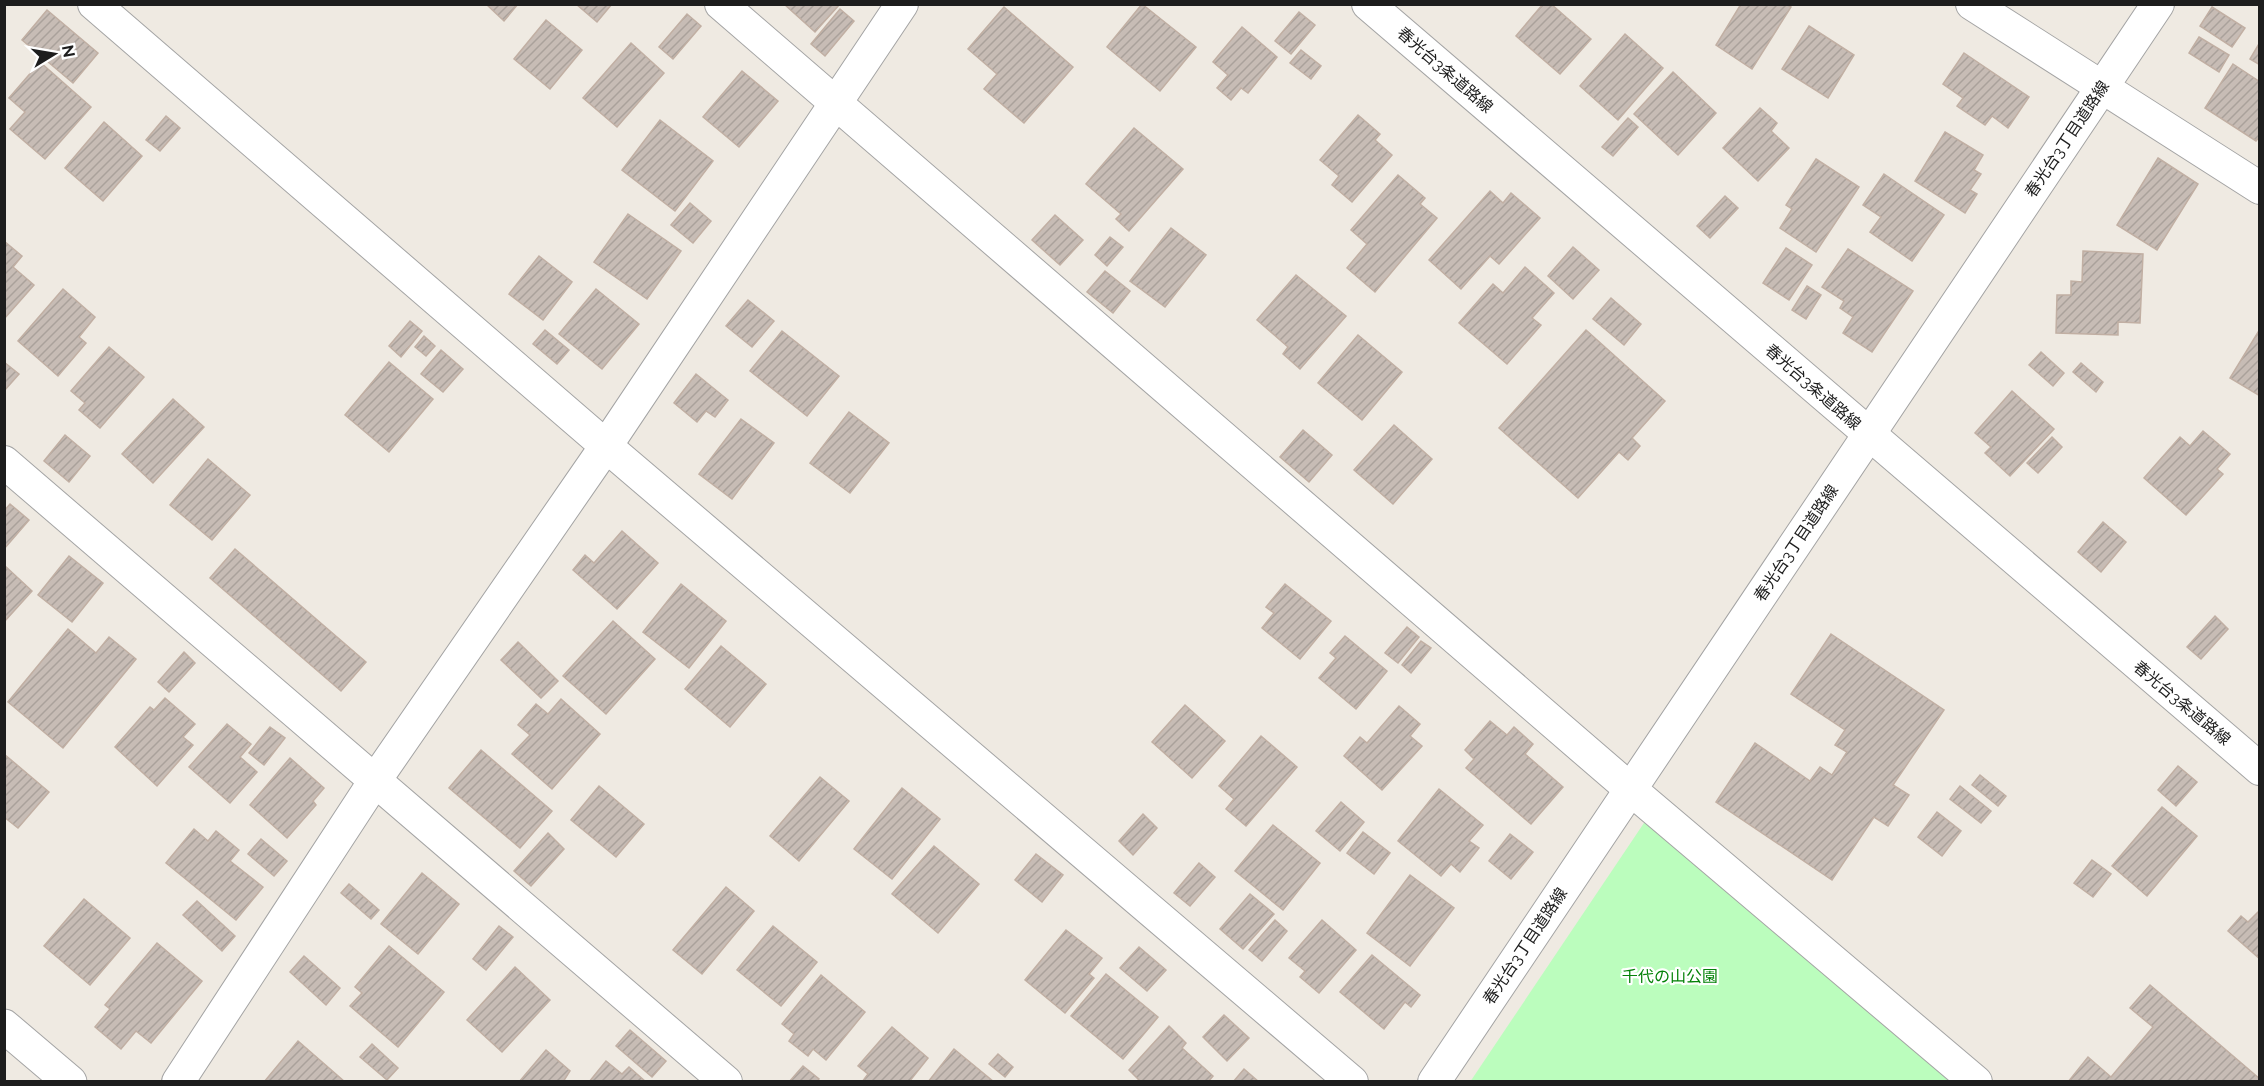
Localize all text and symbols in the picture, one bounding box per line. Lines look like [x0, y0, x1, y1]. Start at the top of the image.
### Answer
street label: 春光台3条道路線 [1393, 23, 1497, 117]
north arrow [24, 24, 84, 84]
text: N [58, 43, 79, 59]
street label: 春光台3丁目道路線 [2021, 77, 2113, 201]
street label: 春光台3条道路線 [1761, 340, 1865, 434]
street label: 春光台3丁目道路線 [1750, 481, 1842, 605]
street label: 春光台3条道路線 [2130, 657, 2234, 749]
street label: 春光台3丁目道路線 [1479, 884, 1571, 1008]
park label: 千代の山公園 [1622, 967, 1718, 986]

